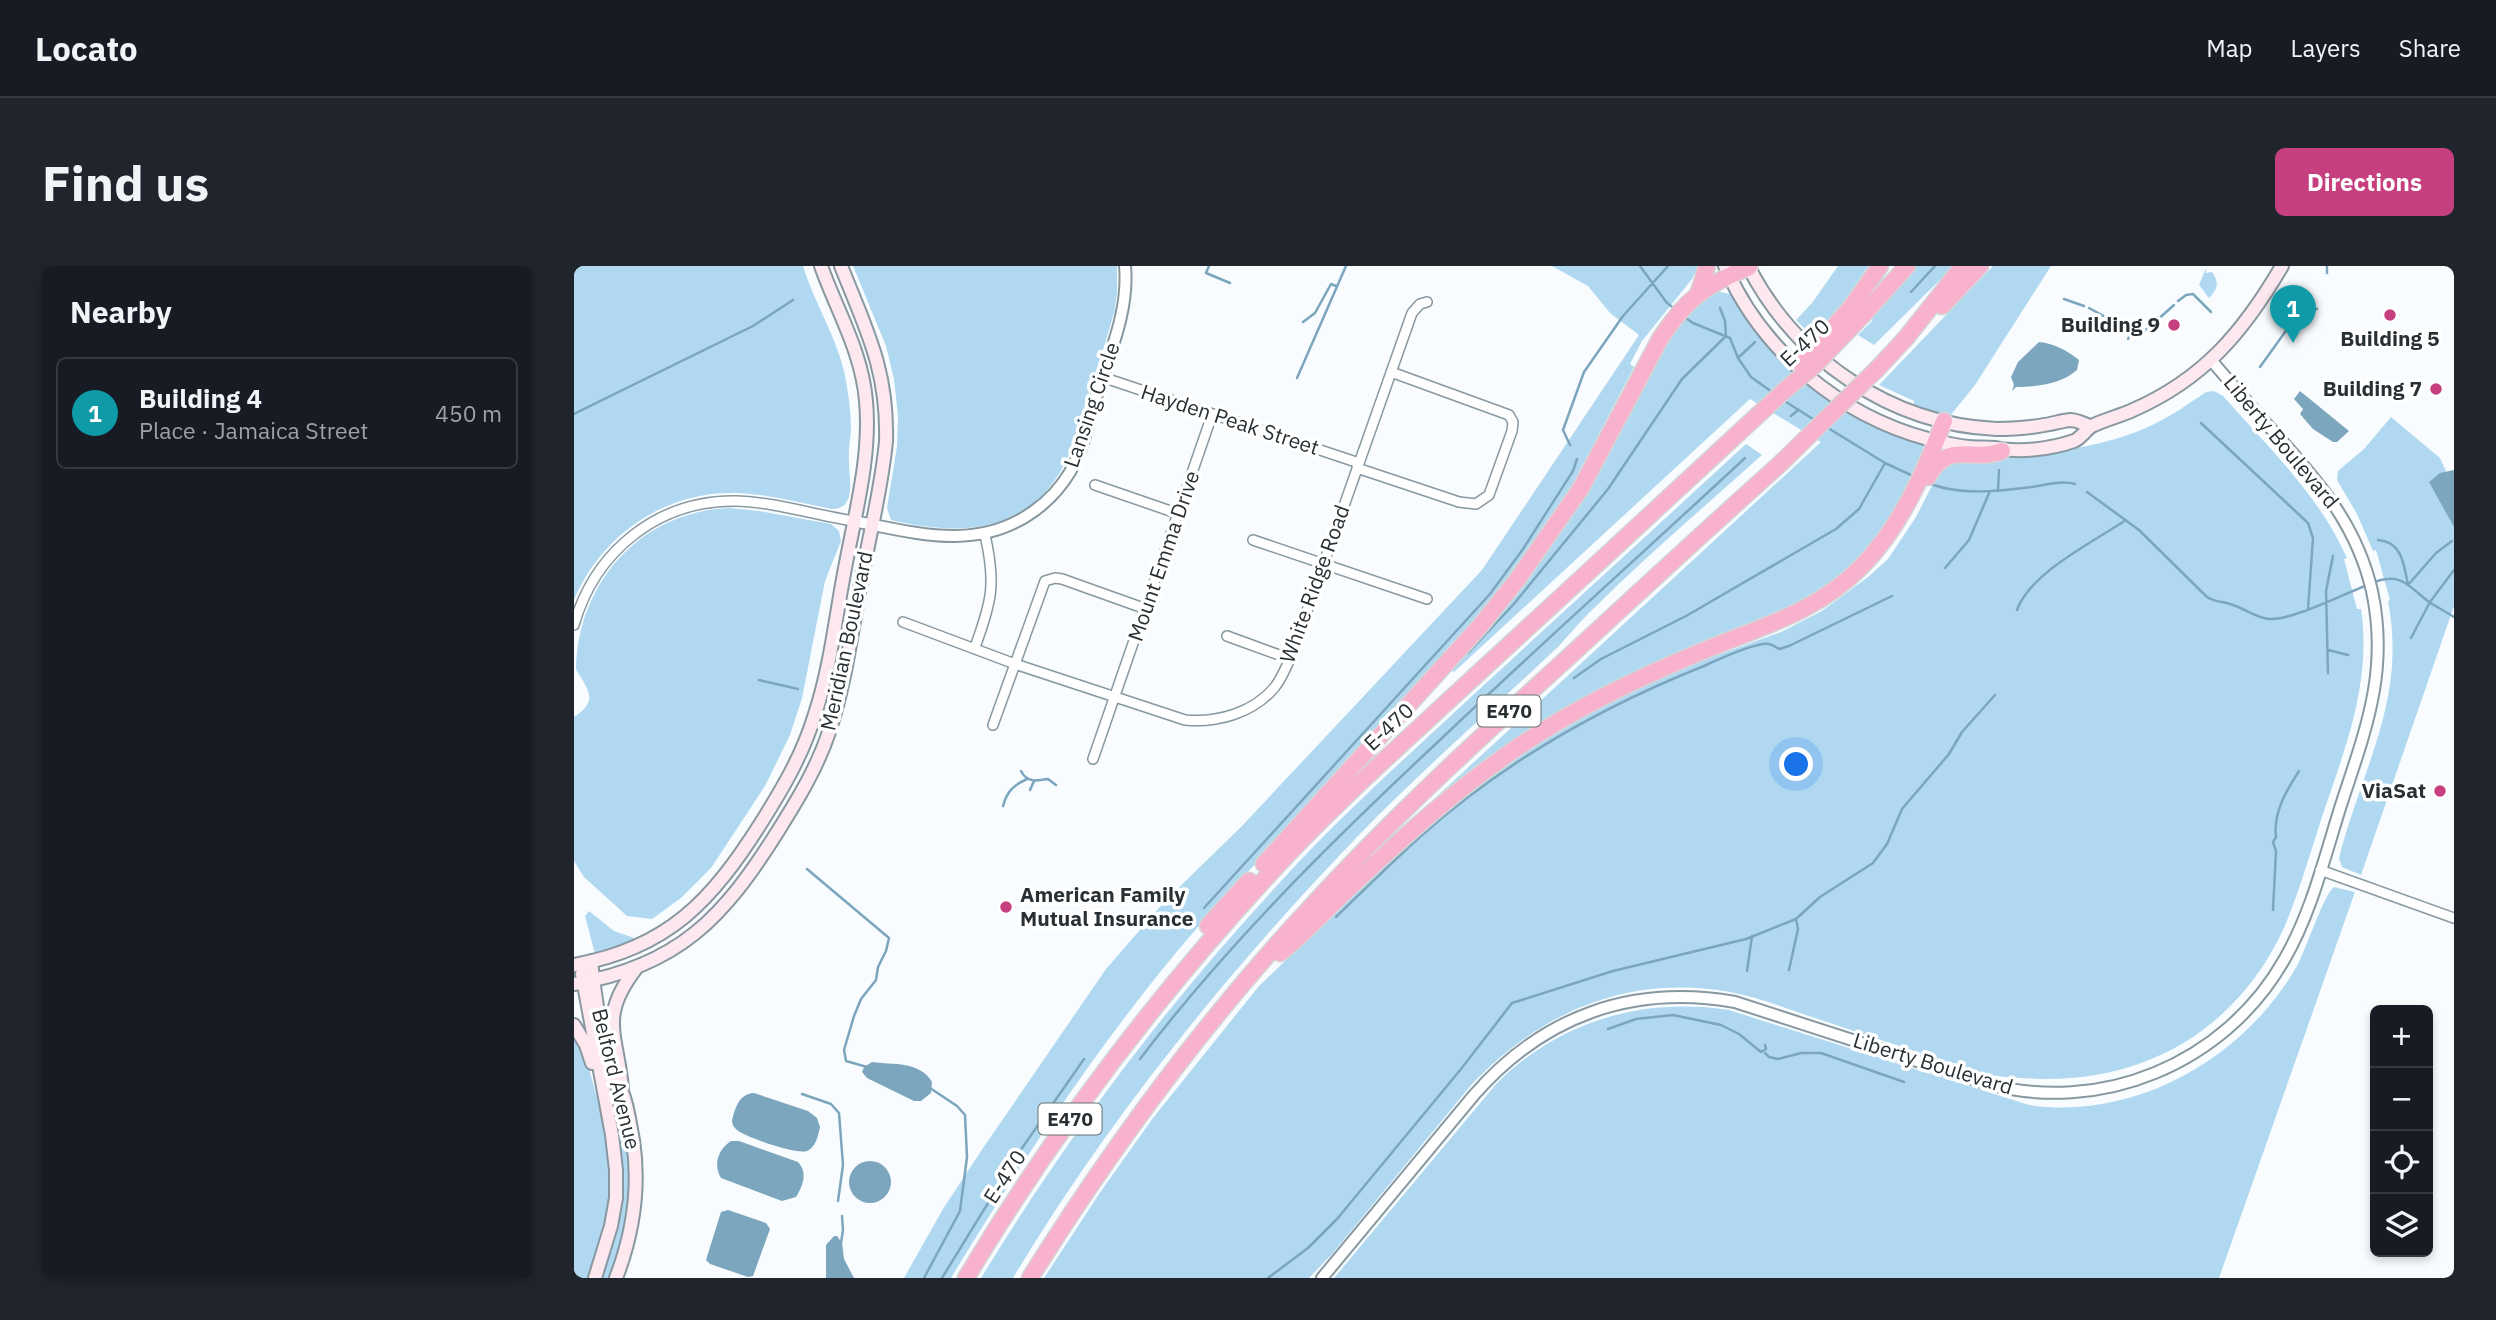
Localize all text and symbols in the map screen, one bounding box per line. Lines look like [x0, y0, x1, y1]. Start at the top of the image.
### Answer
text: Locato [35, 27, 138, 70]
text: Map [2206, 32, 2253, 64]
text: Layers [2291, 32, 2361, 64]
text: Share [2399, 32, 2461, 64]
button: Directions [2275, 148, 2454, 216]
text: Find us [42, 151, 209, 214]
pin: 1 [2270, 285, 2316, 343]
text: Nearby [70, 292, 172, 331]
marker: Building 5 [2382, 307, 2398, 323]
place label: Building 9 [2061, 310, 2160, 338]
street label: E-470 [1773, 312, 1835, 372]
marker: Building 9 [2166, 317, 2182, 333]
place label: Building 5 [2340, 324, 2440, 352]
street label: Lansing Circle [1057, 338, 1126, 471]
street label: Liberty Boulevard [2218, 369, 2346, 514]
place label: Building 7 [2323, 374, 2422, 402]
street label: Hayden Peak Street [1138, 377, 1323, 461]
text: Building 4 [139, 381, 262, 415]
marker: Building 7 [2428, 381, 2444, 397]
text: 1 [88, 398, 102, 428]
text: 450 m [435, 398, 502, 428]
text: Place · Jamaica Street [139, 415, 368, 445]
street label: Mount Emma Drive [1121, 467, 1205, 645]
street label: White Ridge Road [1272, 501, 1356, 667]
street label: Meridian Boulevard [813, 549, 879, 733]
street label: E-470 [1357, 696, 1419, 756]
road number: E470 [1478, 696, 1541, 726]
your location [1779, 747, 1813, 781]
place label: ViaSat [2361, 776, 2426, 804]
marker: ViaSat [2432, 783, 2448, 799]
place label: American Family Mutual Insurance [1020, 880, 1194, 932]
marker: American Family Mutual Insurance [998, 899, 1014, 915]
street label: Belford Avenue [586, 1005, 648, 1152]
map controls [2370, 1005, 2433, 1257]
button: + [2370, 1005, 2433, 1068]
street label: Liberty Boulevard [1850, 1025, 2017, 1101]
button: − [2370, 1068, 2433, 1131]
road number: E470 [1038, 1104, 1102, 1134]
button: locate [2370, 1131, 2433, 1194]
street label: E-470 [977, 1144, 1032, 1209]
button: layers [2370, 1194, 2433, 1257]

